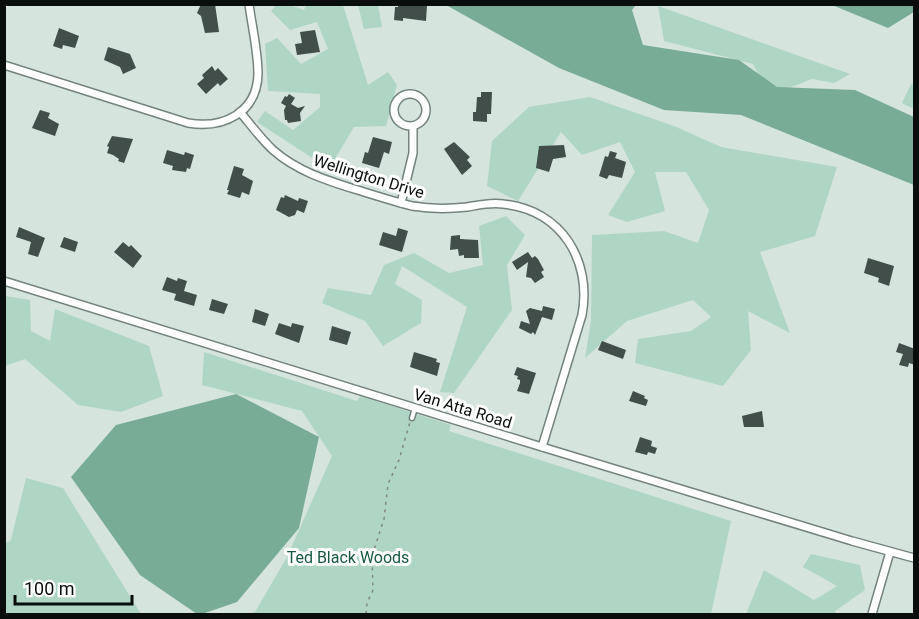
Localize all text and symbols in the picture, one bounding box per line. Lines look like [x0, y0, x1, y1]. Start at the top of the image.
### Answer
street label: Wellington Drive [311, 151, 427, 202]
street label: Van Atta Road [412, 385, 514, 432]
park label: Ted Black Woods [287, 548, 409, 567]
scale bar [15, 568, 132, 606]
text: 100 m [24, 578, 75, 599]

